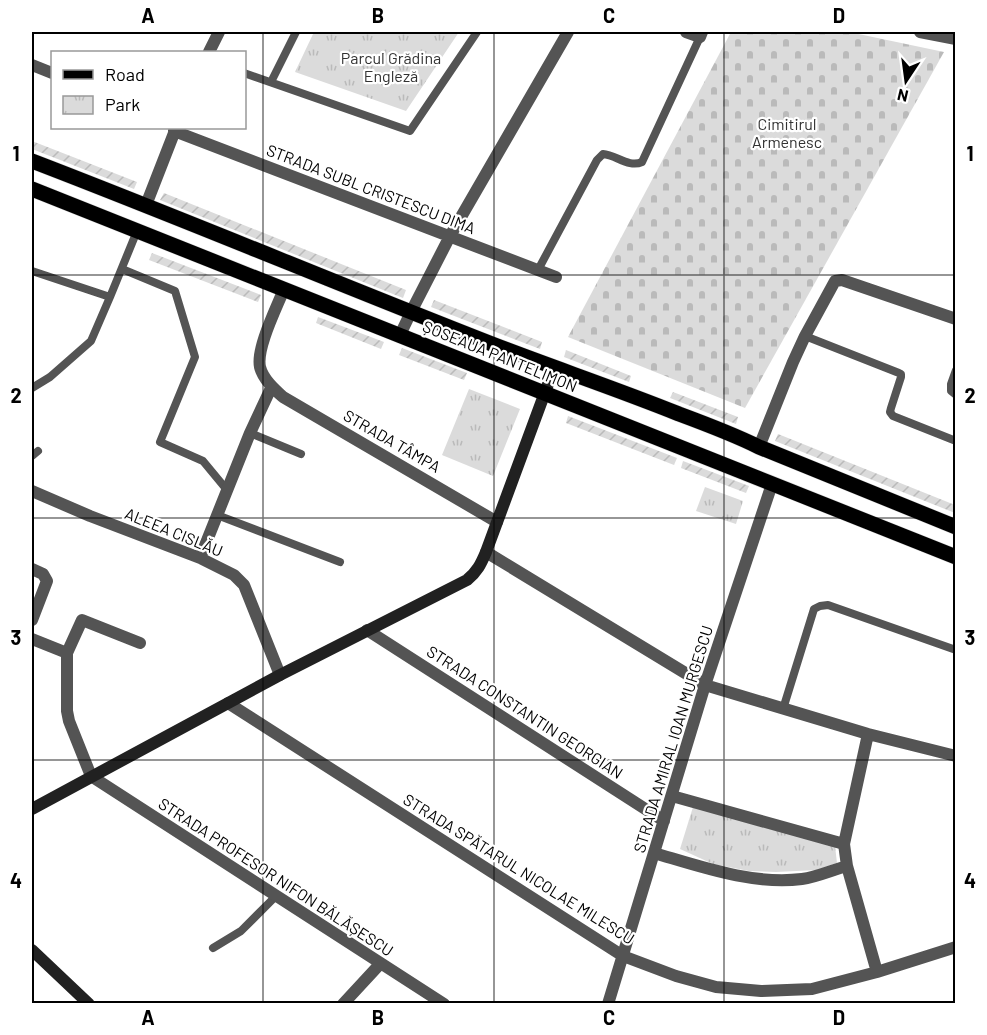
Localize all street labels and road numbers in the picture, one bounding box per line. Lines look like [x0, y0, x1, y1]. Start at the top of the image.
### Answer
street label: STRADA SUBL CRISTESCU DIMA [264, 140, 478, 237]
street label: ȘOSEAUA PANTELIMON [420, 316, 580, 395]
street label: STRADA TÂMPA [340, 405, 444, 476]
street label: ALEEA CISLĂU [122, 503, 226, 560]
street label: STRADA AMIRAL IOAN MURGESCU [629, 623, 716, 855]
street label: STRADA CONSTANTIN GEORGIAN [424, 641, 627, 782]
street label: STRADA SPĂTARUL NICOLAE MILESCU [400, 789, 638, 948]
street label: STRADA PROFESOR NIFON BĂLĂȘESCU [155, 793, 397, 960]

